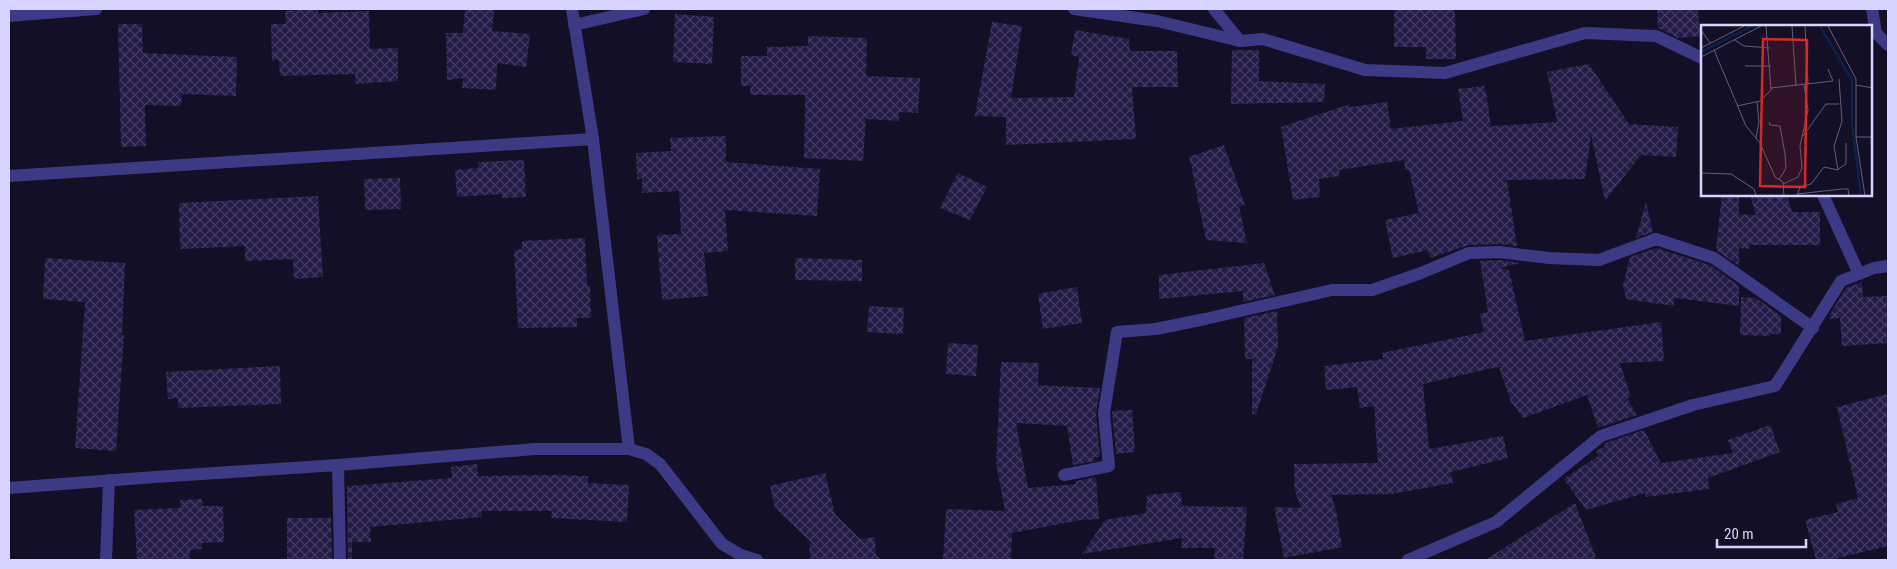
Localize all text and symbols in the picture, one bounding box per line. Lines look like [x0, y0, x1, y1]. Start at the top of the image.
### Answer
inset map [1701, 25, 1872, 196]
scale bar [1717, 516, 1806, 548]
text: 20 m [1724, 525, 1754, 543]

